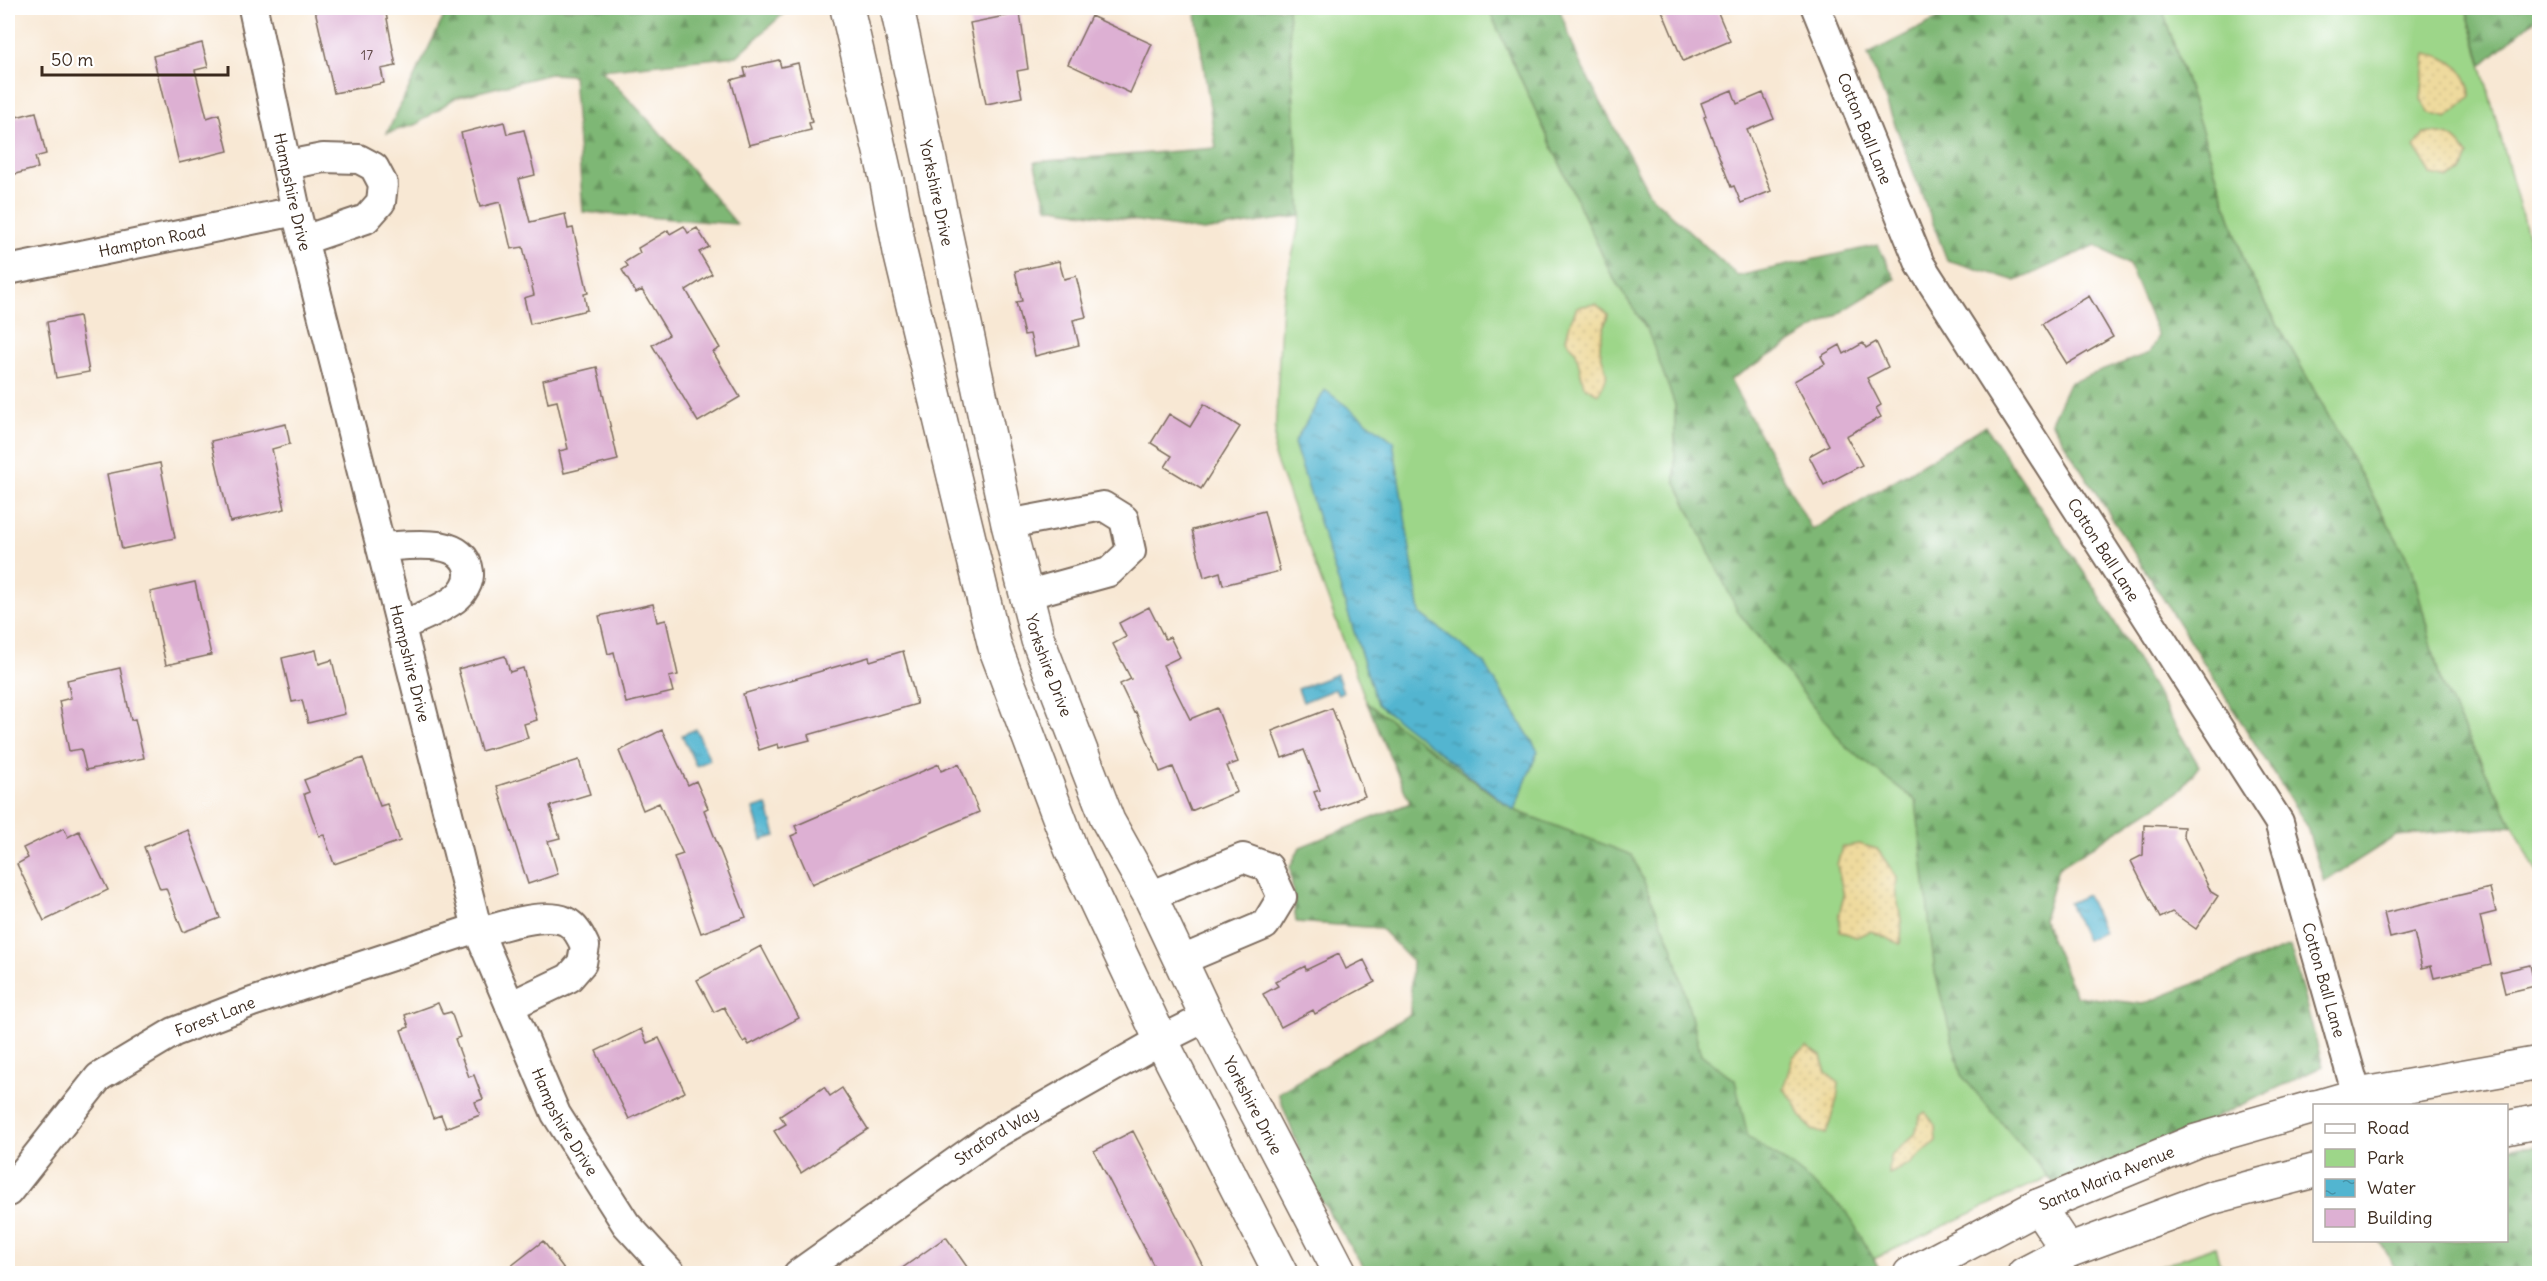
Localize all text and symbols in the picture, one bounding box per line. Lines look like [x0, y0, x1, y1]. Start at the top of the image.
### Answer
scale bar [42, 39, 228, 77]
house number: 17 [361, 46, 373, 64]
text: 50 m [51, 48, 93, 71]
street label: Cotton Ball Lane [1833, 70, 1896, 187]
street label: Hampshire Drive [270, 131, 316, 253]
street label: Yorkshire Drive [916, 138, 958, 248]
street label: Hampton Road [97, 220, 207, 261]
street label: Cotton Ball Lane [2063, 494, 2144, 605]
street label: Hampshire Drive [386, 603, 435, 724]
street label: Yorkshire Drive [1022, 612, 1077, 720]
street label: Cotton Ball Lane [2298, 920, 2350, 1040]
street label: Forest Lane [172, 992, 258, 1041]
street label: Yorkshire Drive [1219, 1053, 1287, 1158]
street label: Hampshire Drive [528, 1065, 603, 1179]
street label: Straford Way [951, 1102, 1042, 1170]
legend [2313, 1104, 2508, 1242]
text: Road [2367, 1116, 2410, 1139]
street label: Santa Maria Avenue [2036, 1141, 2177, 1215]
text: Park [2367, 1146, 2404, 1169]
text: Water [2367, 1176, 2417, 1199]
text: Building [2367, 1206, 2432, 1229]

